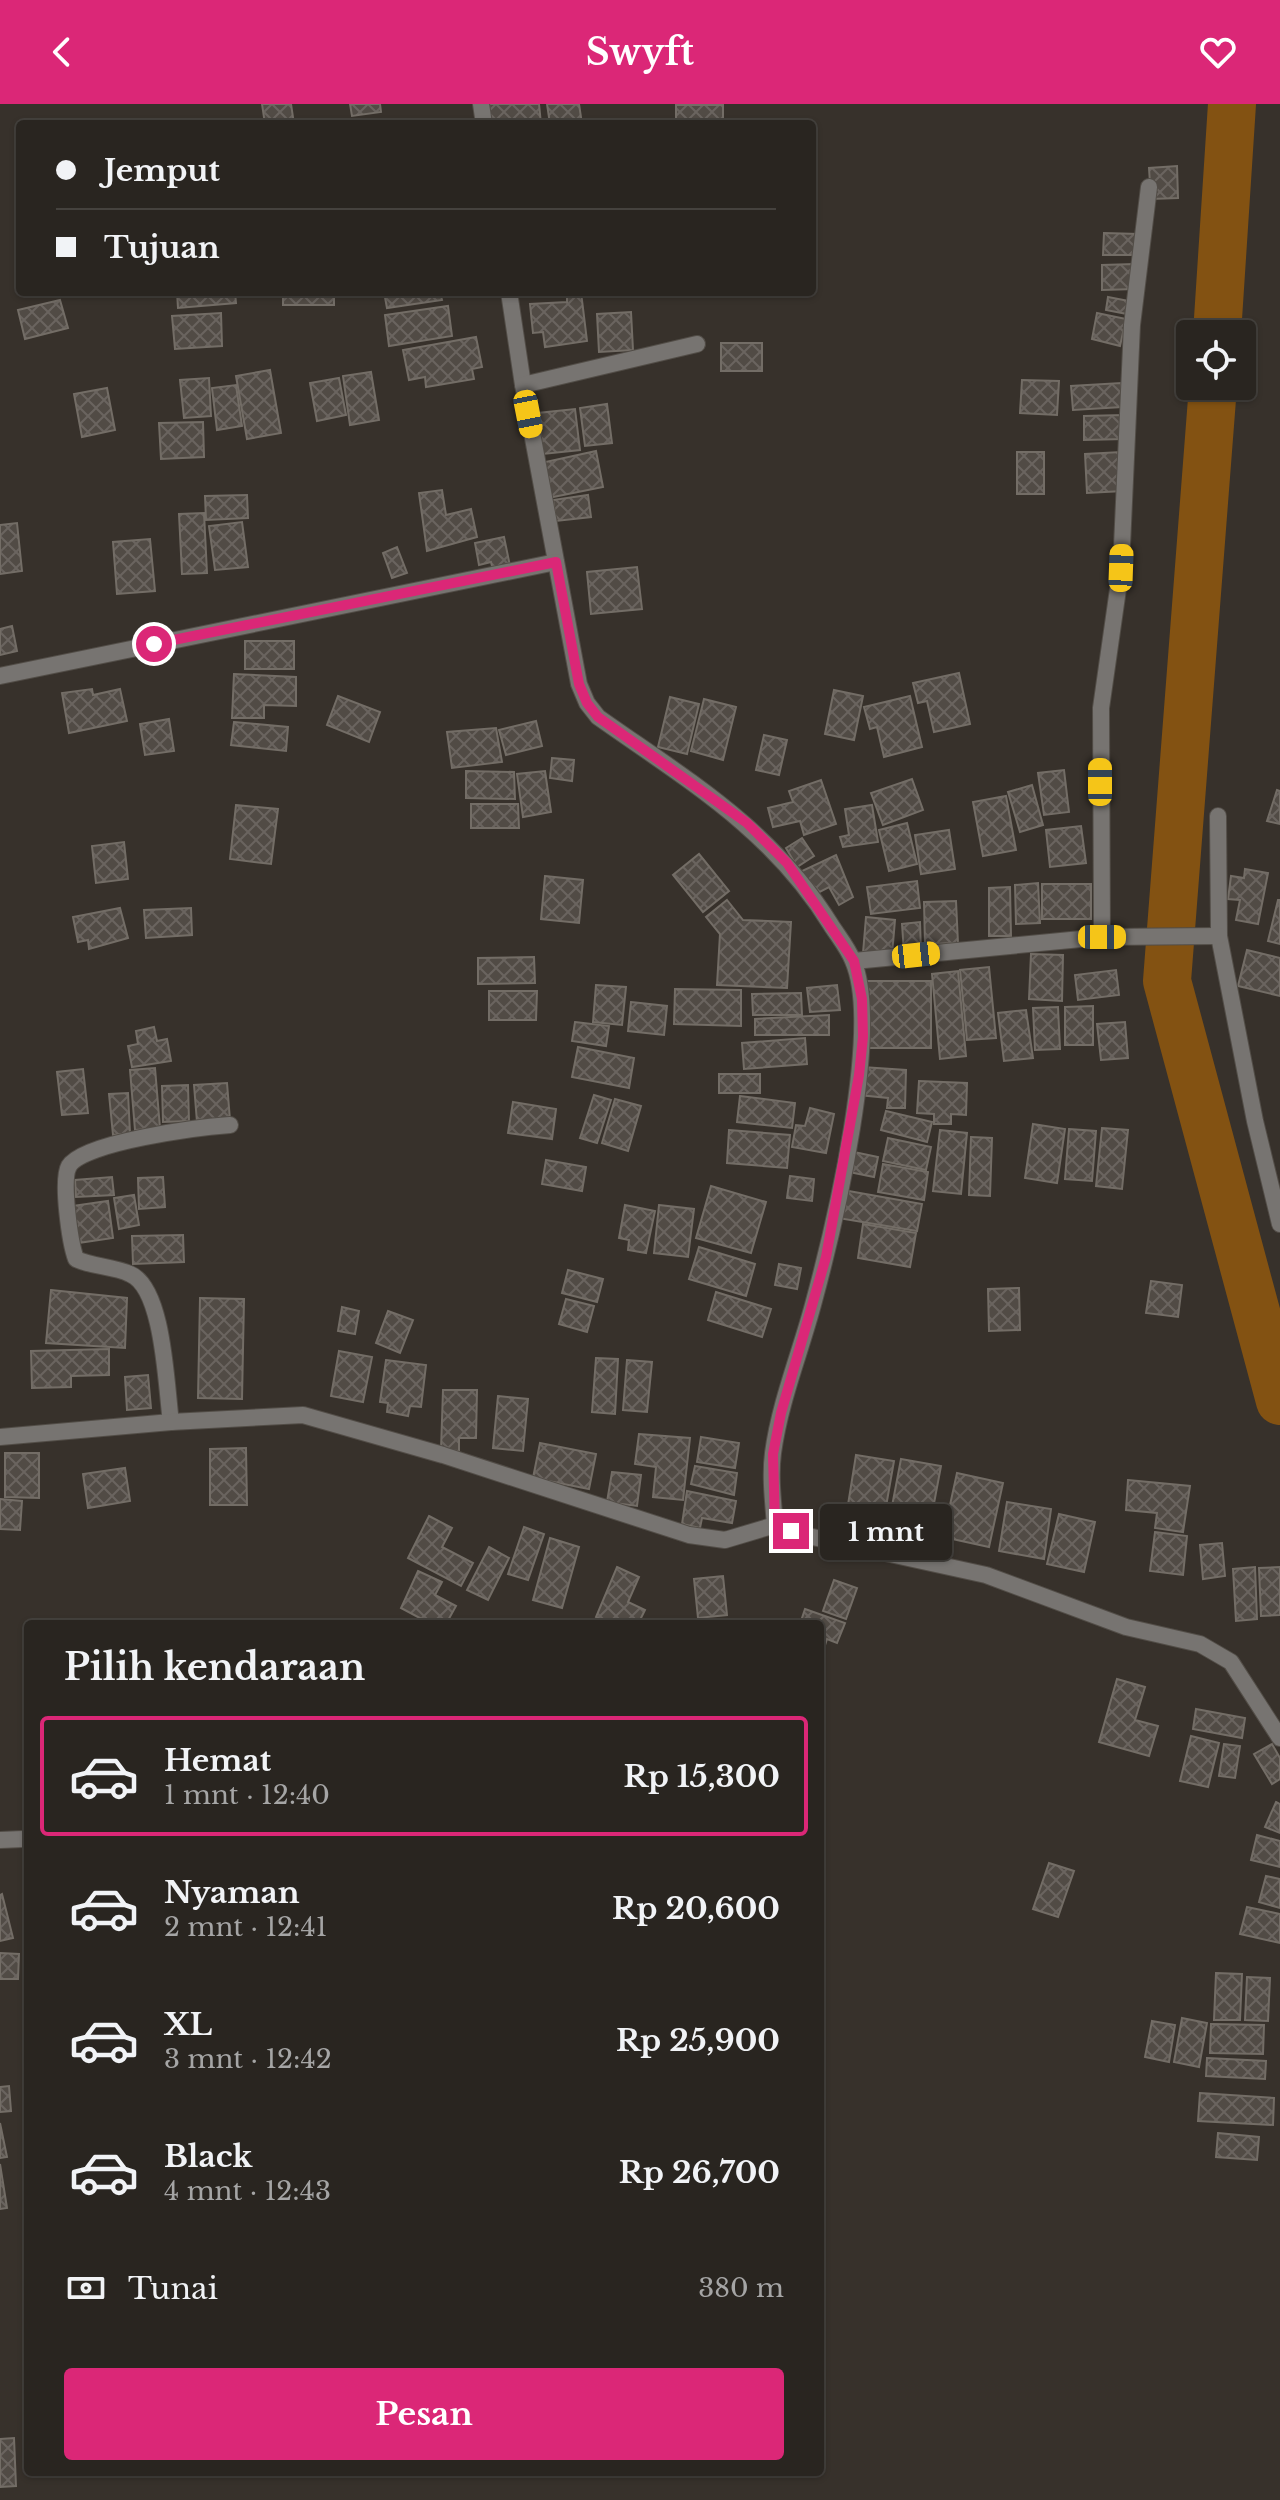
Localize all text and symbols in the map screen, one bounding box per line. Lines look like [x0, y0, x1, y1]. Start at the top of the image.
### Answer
icon: back [40, 30, 84, 74]
text: Swyft [586, 30, 694, 75]
icon: heart [1196, 30, 1240, 74]
text: Jemput [104, 152, 220, 189]
text: Tujuan [104, 229, 220, 266]
map controls [1176, 320, 1256, 400]
button: locate [1176, 320, 1256, 400]
car [512, 388, 544, 440]
car [1108, 544, 1134, 592]
route start [136, 626, 172, 662]
car [1088, 758, 1112, 806]
car [1078, 925, 1126, 949]
car [891, 941, 941, 969]
callout: 1 mnt [819, 1503, 951, 1559]
route end [773, 1513, 809, 1549]
text: 1 mnt [848, 1516, 924, 1548]
text: Pilih kendaraan [64, 1645, 365, 1690]
icon: car [68, 1740, 140, 1812]
text: Hemat [164, 1742, 271, 1779]
text: Rp 15,300 [623, 1758, 780, 1795]
text: 1 mnt · 12:40 [164, 1779, 330, 1811]
icon: car [68, 1872, 140, 1944]
text: Nyaman [164, 1874, 300, 1911]
text: Rp 20,600 [612, 1890, 780, 1927]
text: 2 mnt · 12:41 [164, 1911, 327, 1943]
icon: car [68, 2004, 140, 2076]
text: XL [164, 2006, 212, 2043]
text: Rp 25,900 [616, 2022, 780, 2059]
text: 3 mnt · 12:42 [164, 2043, 332, 2075]
icon: car [68, 2136, 140, 2208]
text: Black [164, 2138, 252, 2175]
text: Rp 26,700 [619, 2154, 780, 2191]
text: 4 mnt · 12:43 [164, 2175, 331, 2207]
icon: cash [64, 2266, 108, 2310]
text: Tunai [128, 2270, 218, 2307]
text: 380 m [698, 2272, 784, 2304]
button: Pesan [64, 2368, 784, 2460]

